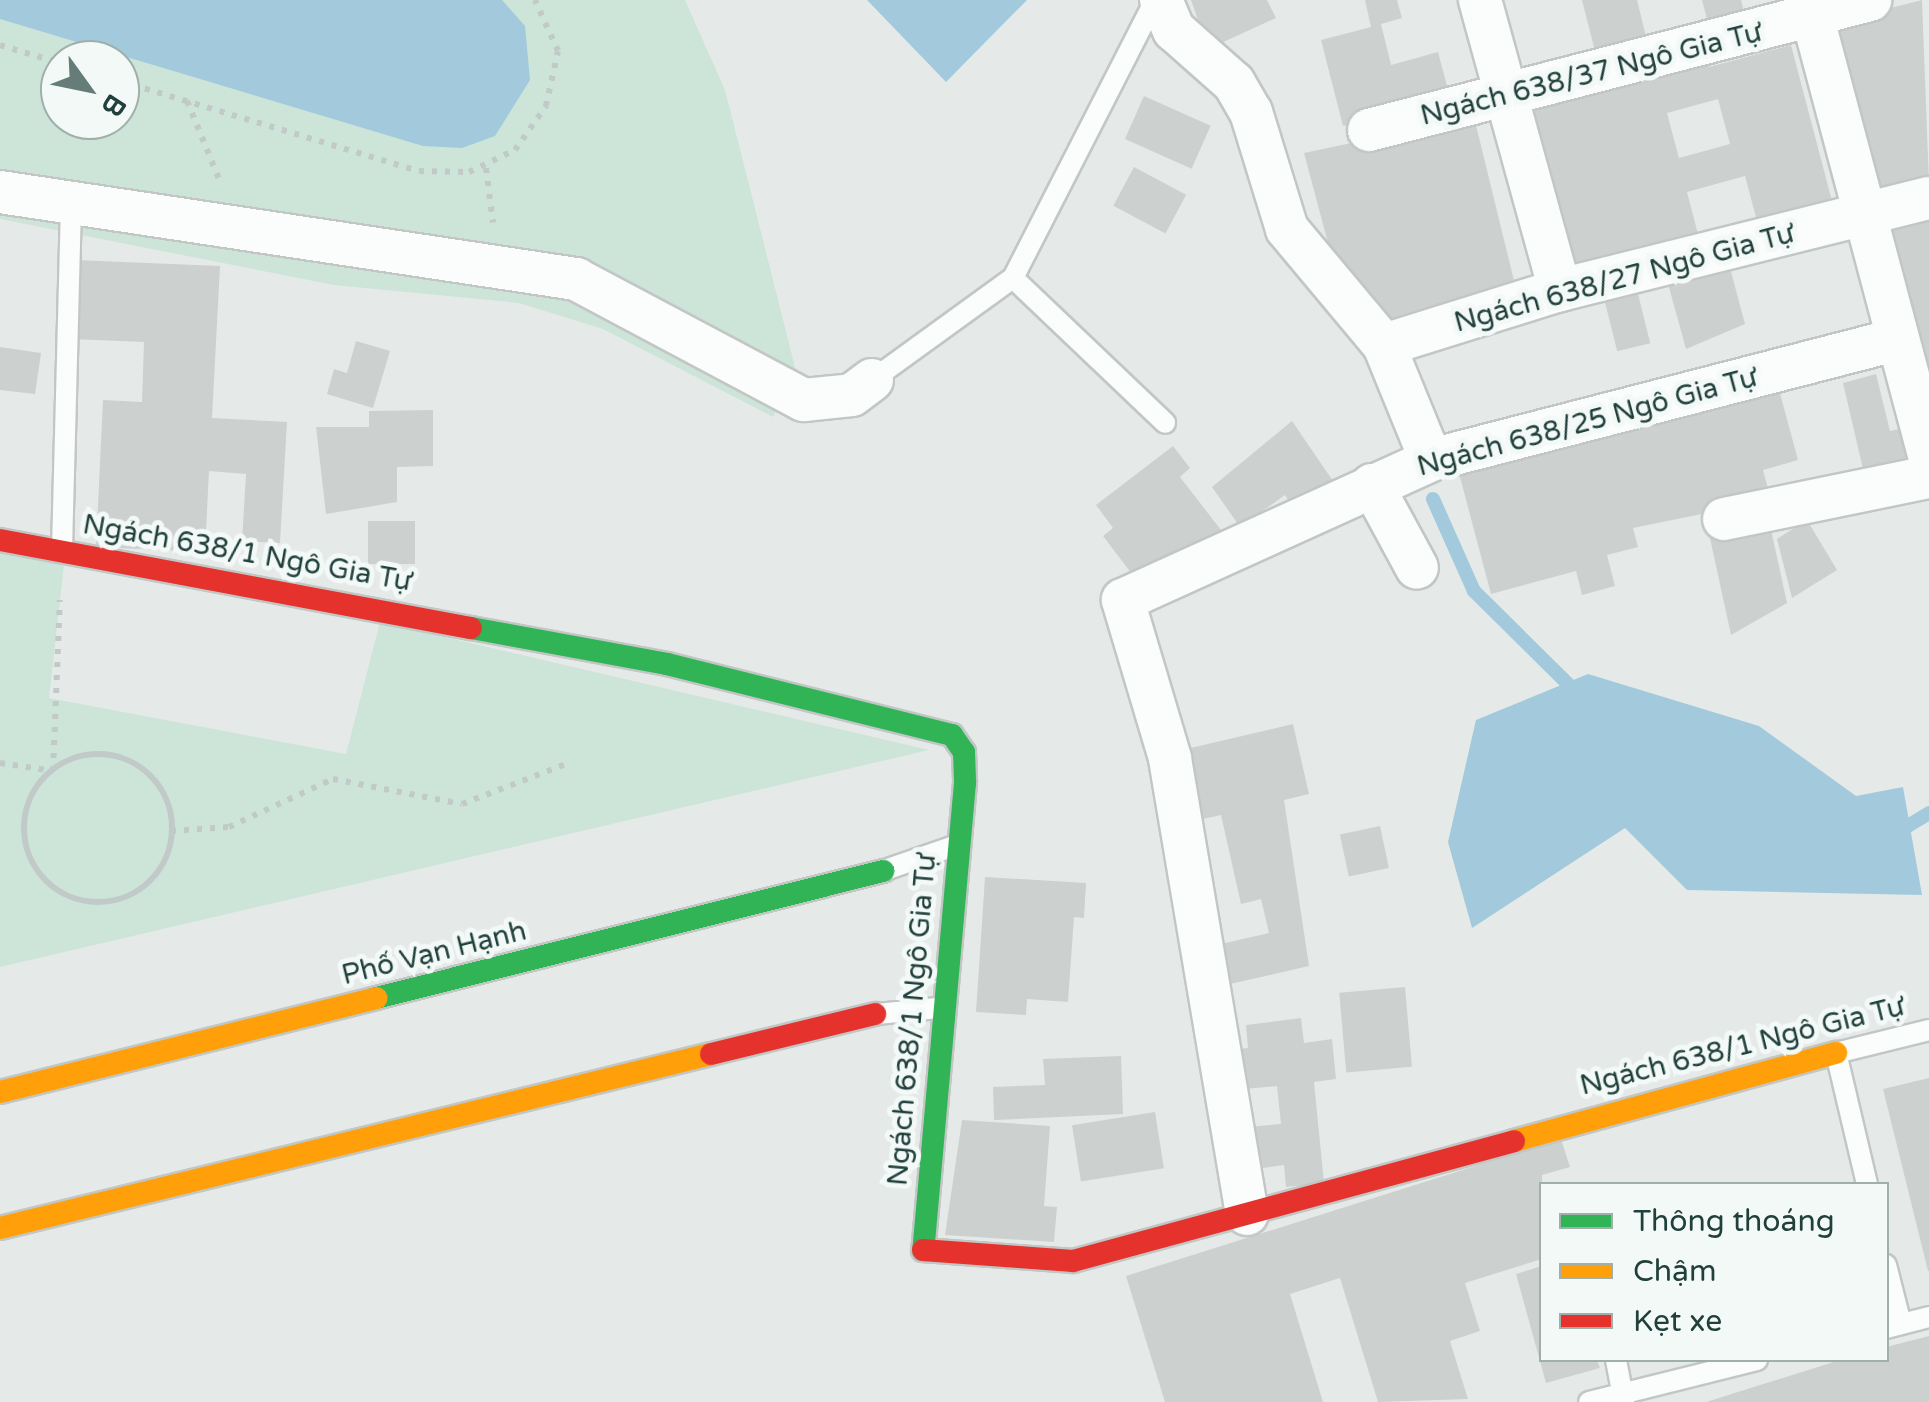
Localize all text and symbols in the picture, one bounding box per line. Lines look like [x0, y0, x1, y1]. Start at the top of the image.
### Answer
street label: Ngách 638/37 Ngô Gia Tự [1417, 15, 1765, 133]
north arrow [40, 40, 140, 140]
text: B [94, 88, 133, 123]
street label: Ngách 638/27 Ngô Gia Tự [1450, 216, 1798, 340]
street label: Ngách 638/25 Ngô Gia Tự [1413, 360, 1761, 484]
street label: Ngách 638/1 Ngô Gia Tự [80, 508, 414, 598]
street label: Ngách 638/1 Ngô Gia Tự [881, 853, 943, 1187]
street label: Phố Vạn Hạnh [338, 914, 530, 992]
street label: Ngách 638/1 Ngô Gia Tự [1577, 989, 1907, 1103]
legend [1539, 1182, 1889, 1362]
text: Thông thoáng [1633, 1203, 1835, 1240]
text: Chậm [1633, 1253, 1717, 1290]
text: Kẹt xe [1633, 1303, 1722, 1340]

